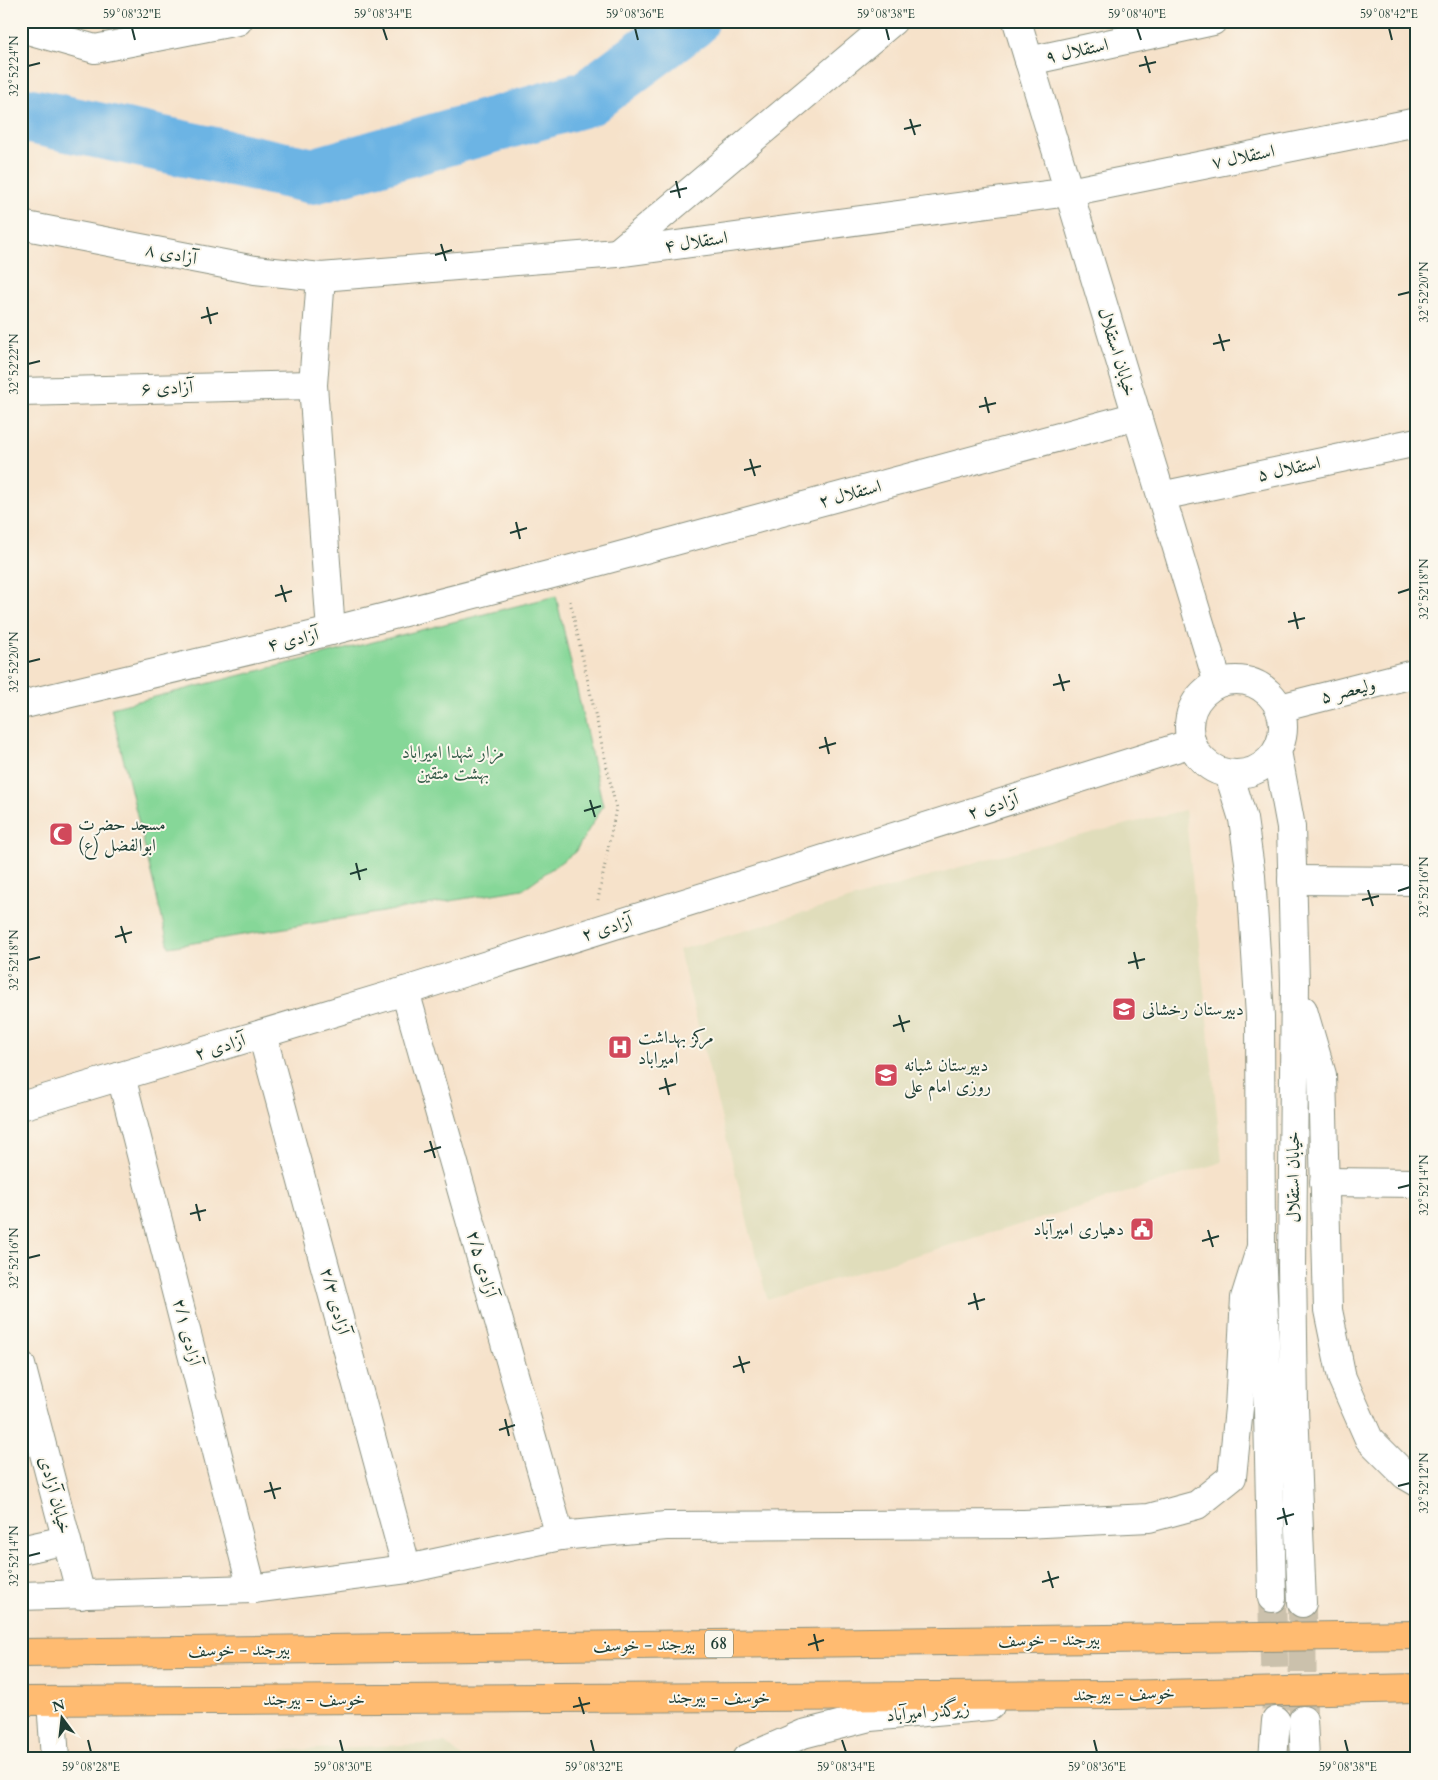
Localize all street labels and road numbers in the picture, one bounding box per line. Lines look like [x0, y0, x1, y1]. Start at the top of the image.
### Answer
street label: استقلال ۹ [1043, 32, 1111, 70]
street label: استقلال ۷ [1209, 139, 1277, 175]
street label: استقلال ۴ [663, 225, 730, 259]
street label: آزادی ۸ [143, 237, 201, 272]
street label: خیابان استقلال [1092, 305, 1142, 399]
street label: آزادی ۶ [140, 375, 196, 401]
street label: استقلال ۵ [1255, 450, 1323, 488]
street label: استقلال ۲ [816, 474, 884, 514]
street label: آزادی ۴ [265, 621, 323, 658]
street label: ولیعصر ۵ [1318, 672, 1378, 710]
street label: آزادی ۲ [964, 786, 1024, 826]
street label: آزادی ۲ [578, 908, 638, 948]
street label: آزادی ۲ [191, 1027, 251, 1067]
street label: خیابان استقلال [1281, 1131, 1306, 1223]
street label: آزادی ۲/۵ [461, 1228, 504, 1302]
street label: آزادی ۲/۳ [314, 1265, 356, 1339]
street label: آزادی ۲/۱ [167, 1296, 208, 1370]
street label: خیابان آزادی [33, 1453, 77, 1537]
street label: بیرجند - خوسف [998, 1627, 1100, 1653]
road number: 68 [705, 1630, 733, 1658]
street label: بیرجند - خوسف [593, 1632, 695, 1658]
street label: بیرجند - خوسف [188, 1637, 290, 1663]
street label: خوسف - بیرجند [1073, 1681, 1175, 1707]
street label: خوسف - بیرجند [668, 1685, 770, 1710]
street label: خوسف - بیرجند [263, 1687, 365, 1712]
street label: زیرگذر امیرآباد [885, 1695, 971, 1728]

